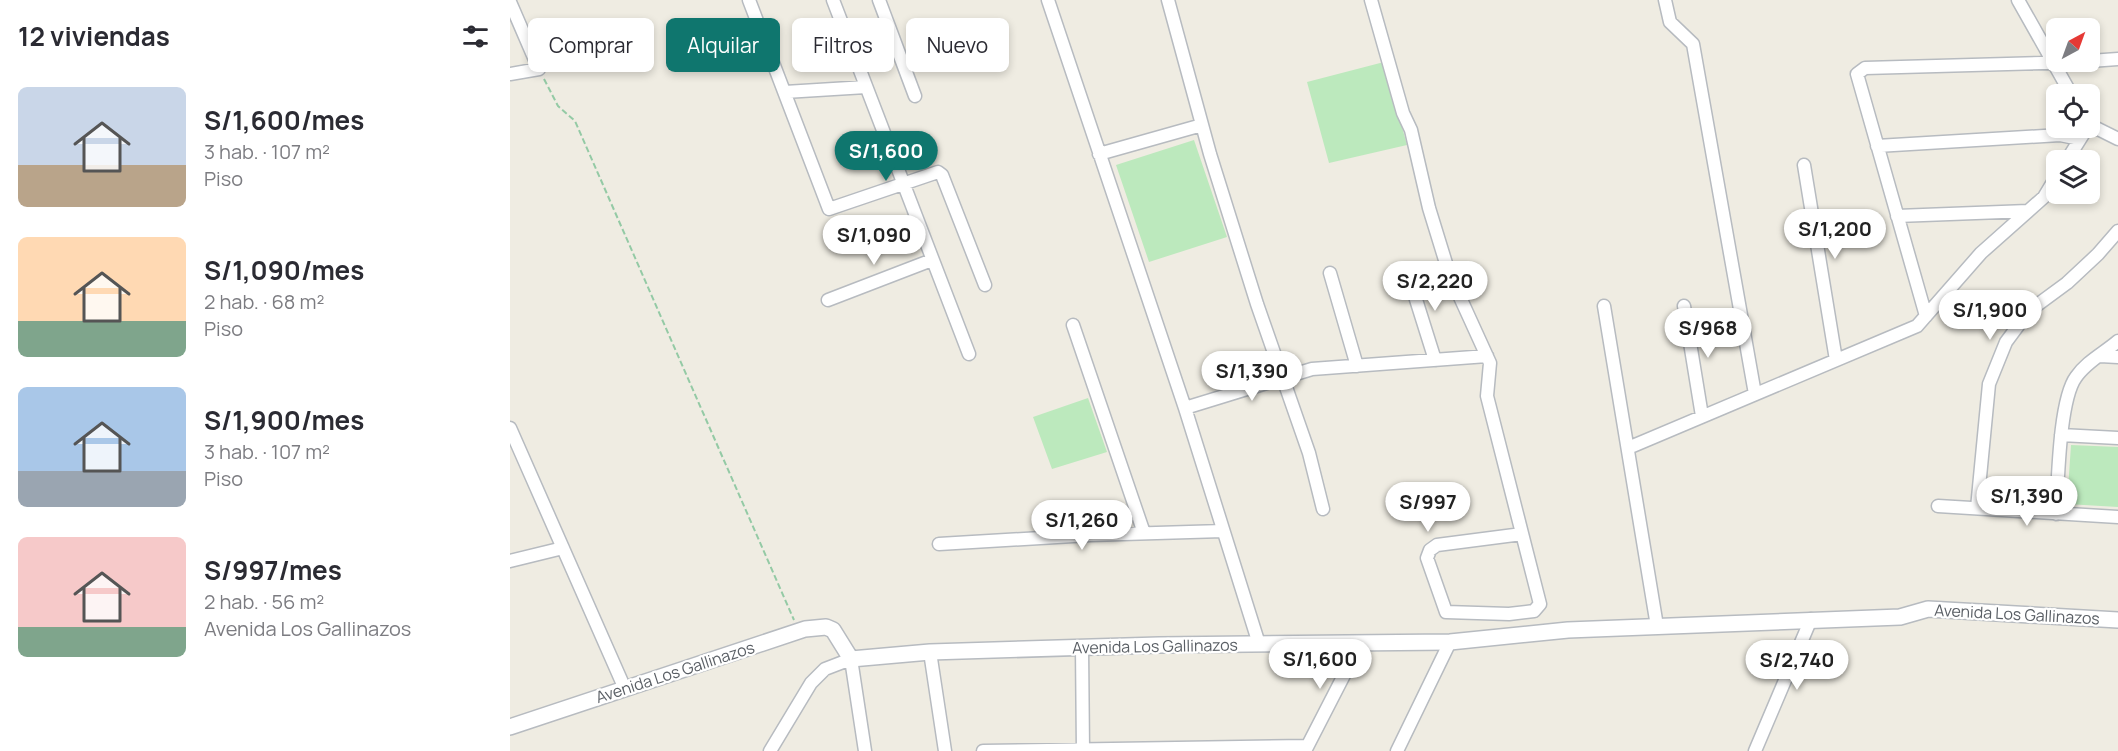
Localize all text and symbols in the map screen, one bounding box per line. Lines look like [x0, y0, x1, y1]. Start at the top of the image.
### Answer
text: 12 viviendas [18, 18, 170, 54]
chip: Comprar [528, 18, 654, 72]
chip: Alquilar [666, 18, 780, 72]
chip: Filtros [792, 18, 894, 72]
chip: Nuevo [906, 18, 1009, 72]
north arrow [2046, 18, 2100, 72]
map controls [2046, 18, 2100, 204]
icon: filters [459, 20, 492, 53]
button: locate [2046, 84, 2100, 138]
text: S/1,600/mes [204, 102, 364, 138]
icon: home [66, 111, 138, 183]
pin: S/1,600 [831, 131, 941, 182]
text: S/1,600 [849, 137, 923, 164]
text: 3 hab. · 107 m² [204, 138, 330, 165]
button: layers [2046, 150, 2100, 204]
text: Piso [204, 165, 243, 192]
pin: S/1,200 [1780, 209, 1890, 260]
pin: S/1,090 [819, 215, 929, 266]
text: S/1,200 [1798, 215, 1872, 242]
text: S/1,090 [837, 221, 911, 248]
text: S/1,090/mes [204, 252, 364, 288]
icon: home [66, 261, 138, 333]
pin: S/2,220 [1380, 261, 1490, 312]
text: S/2,220 [1397, 267, 1473, 294]
text: 2 hab. · 68 m² [204, 288, 324, 315]
pin: S/1,900 [1935, 290, 2045, 341]
text: S/1,900 [1953, 296, 2027, 323]
pin: S/968 [1666, 308, 1750, 359]
text: S/968 [1679, 314, 1737, 341]
text: Piso [204, 315, 243, 342]
pin: S/1,390 [1197, 351, 1307, 402]
text: S/1,390 [1215, 357, 1289, 384]
text: S/1,900/mes [204, 402, 364, 438]
icon: home [66, 411, 138, 483]
text: 3 hab. · 107 m² [204, 438, 330, 465]
text: Piso [204, 465, 243, 492]
pin: S/1,390 [1972, 476, 2082, 527]
pin: S/997 [1386, 482, 1470, 533]
text: S/1,390 [1990, 482, 2064, 509]
text: S/997 [1399, 488, 1457, 515]
pin: S/1,260 [1027, 500, 1137, 551]
text: S/1,260 [1045, 506, 1119, 533]
text: S/997/mes [204, 552, 342, 588]
icon: home [66, 561, 138, 633]
text: 2 hab. · 56 m² [204, 588, 324, 615]
street label: Avenida Los Gallinazos [1934, 599, 2100, 629]
text: Avenida Los Gallinazos [204, 615, 411, 642]
street label: Avenida Los Gallinazos [1072, 634, 1238, 658]
street label: Avenida Los Gallinazos [593, 636, 757, 708]
pin: S/1,600 [1265, 639, 1375, 690]
pin: S/2,740 [1742, 640, 1852, 691]
text: S/1,600 [1283, 645, 1357, 672]
text: S/2,740 [1760, 646, 1835, 673]

